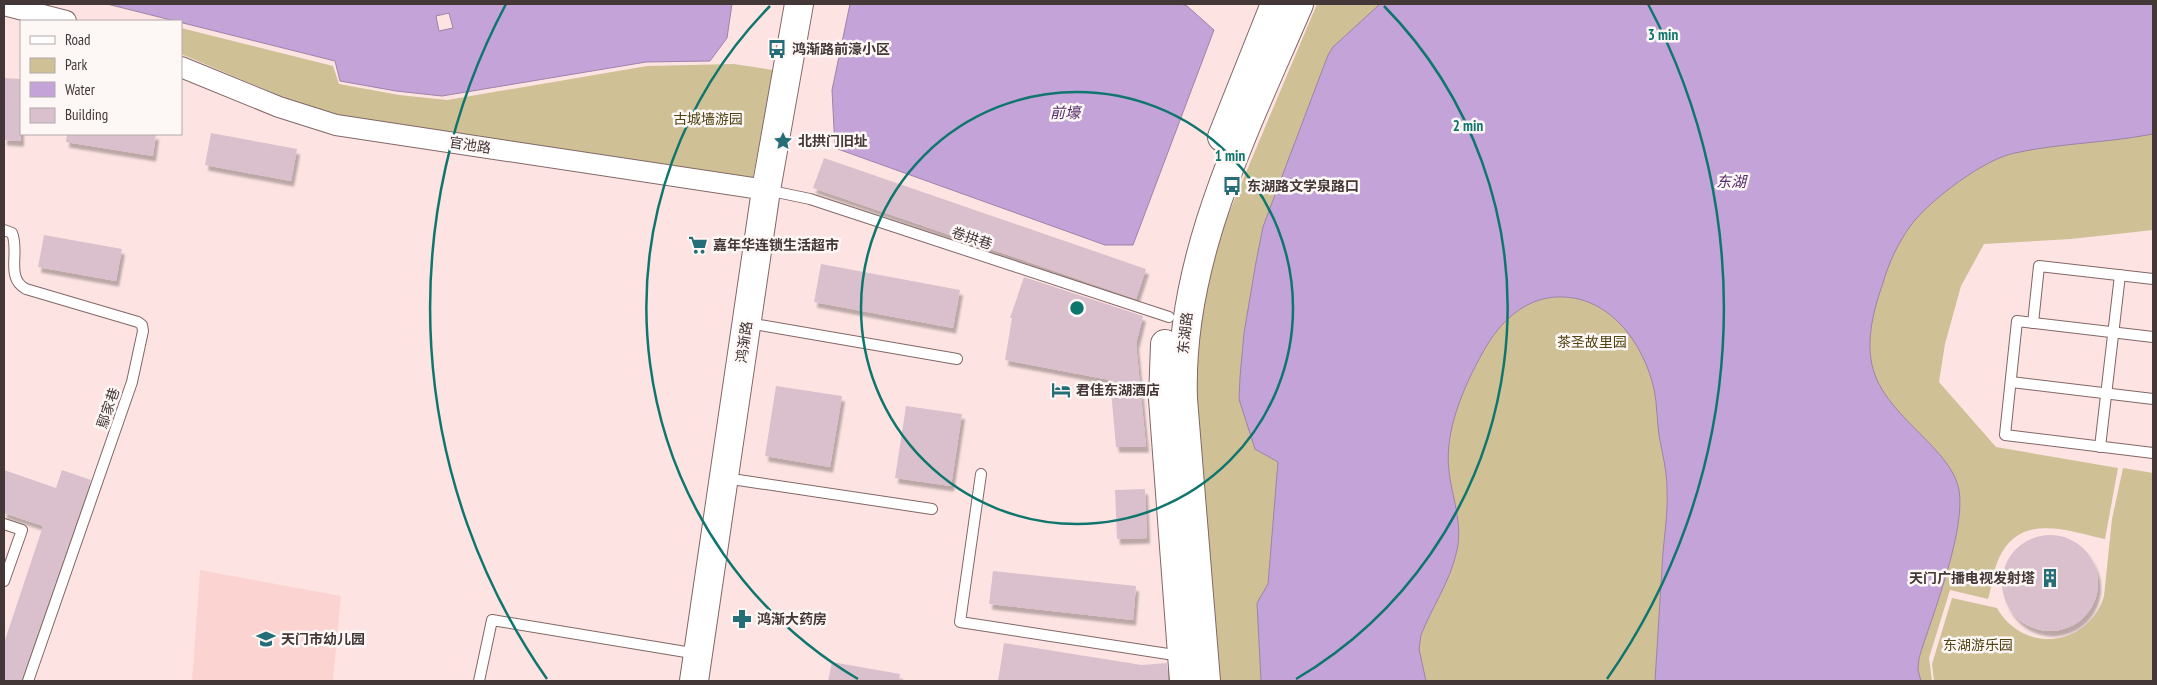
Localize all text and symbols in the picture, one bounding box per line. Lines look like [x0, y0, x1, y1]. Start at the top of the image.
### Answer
legend [20, 20, 182, 135]
text: 3 min [1648, 25, 1678, 44]
text: Road [65, 30, 91, 49]
bus stop icon: 鸿渐路前濠小区 [766, 38, 788, 60]
place label: 鸿渐路前濠小区 [792, 40, 890, 58]
text: Park [65, 55, 87, 74]
text: Water [65, 80, 96, 99]
water label: 前壕 [1050, 103, 1083, 122]
text: Building [65, 105, 108, 124]
park label: 古城墙游园 [673, 110, 743, 128]
text: 2 min [1453, 116, 1483, 135]
place icon: 北拱门旧址 [772, 130, 794, 152]
place label: 北拱门旧址 [798, 132, 868, 150]
street label: 官池路 [448, 133, 492, 157]
text: 1 min [1215, 146, 1245, 165]
water label: 东湖 [1716, 172, 1748, 191]
bus stop icon: 东湖路文学泉路口 [1221, 175, 1243, 197]
place label: 东湖路文学泉路口 [1247, 177, 1359, 195]
street label: 卷拱巷 [949, 223, 995, 253]
supermarket icon: 嘉年华连锁生活超市 [687, 234, 709, 256]
place label: 嘉年华连锁生活超市 [713, 236, 839, 254]
centre of rings [1068, 299, 1086, 317]
street label: 东湖路 [1174, 311, 1196, 355]
street label: 鸿渐路 [732, 320, 756, 364]
park label: 茶圣故里园 [1557, 333, 1627, 351]
hotel icon: 君佳东湖酒店 [1050, 379, 1072, 401]
place label: 君佳东湖酒店 [1076, 381, 1160, 399]
street label: 鄢家巷 [93, 385, 123, 431]
building icon: 天门广播电视发射塔 [2039, 567, 2061, 589]
place label: 天门广播电视发射塔 [1909, 569, 2035, 587]
pharmacy icon: 鸿渐大药房 [731, 608, 753, 630]
place label: 鸿渐大药房 [757, 610, 827, 628]
school or university icon: 天门市幼儿园 [255, 628, 277, 650]
place label: 天门市幼儿园 [281, 630, 365, 648]
park label: 东湖游乐园 [1943, 636, 2013, 654]

